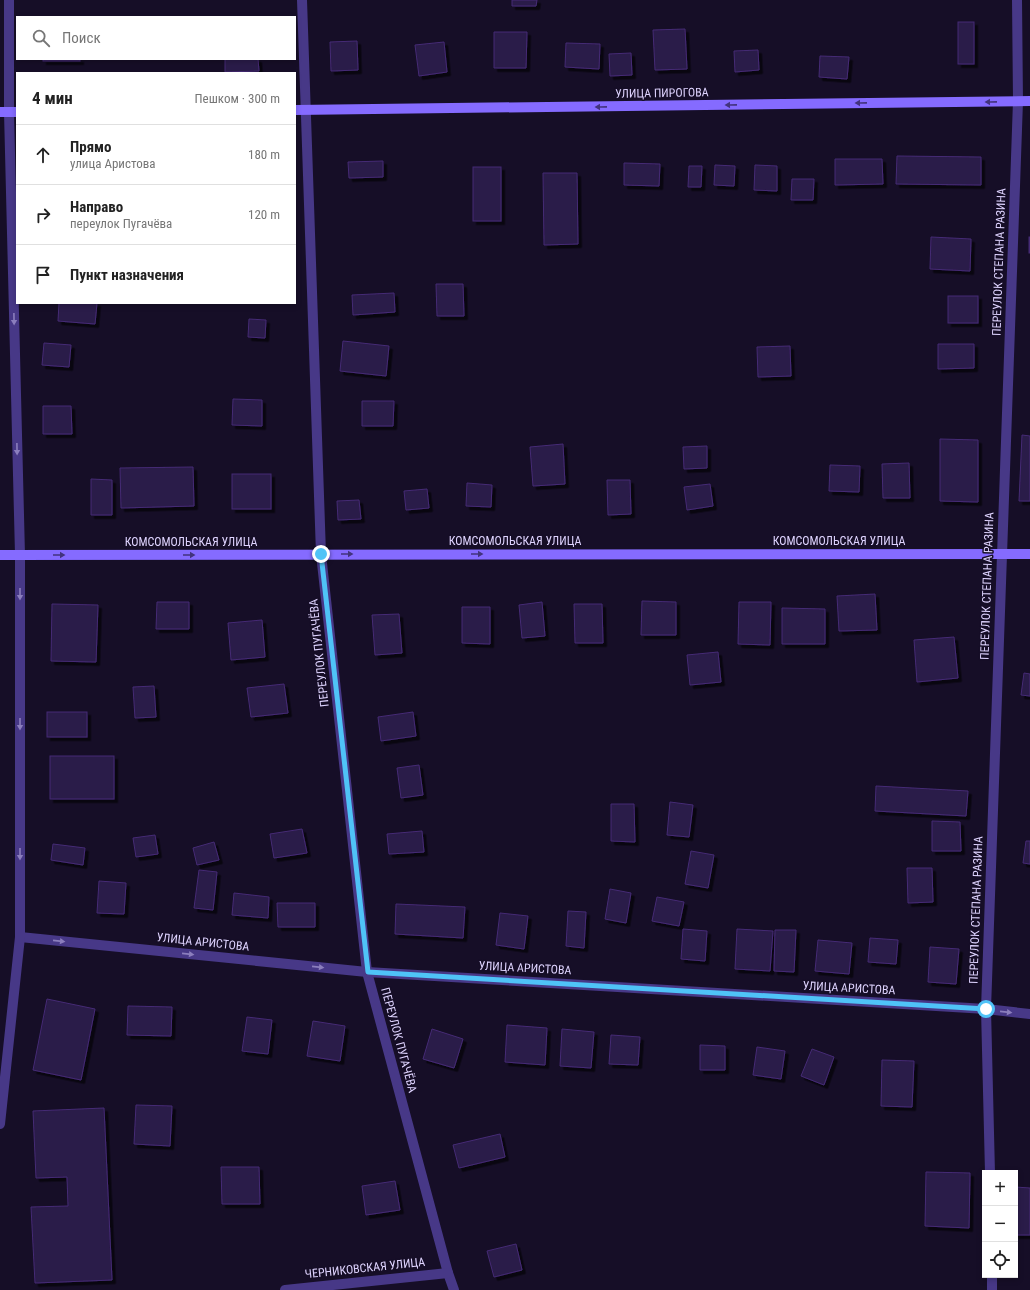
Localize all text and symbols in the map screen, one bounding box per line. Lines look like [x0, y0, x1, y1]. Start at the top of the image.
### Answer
search box [16, 16, 296, 60]
icon: search [30, 27, 52, 49]
text: Поиск [62, 29, 101, 47]
street label: УЛИЦА ПИРОГОВА [615, 85, 709, 101]
text: 4 мин [32, 88, 73, 108]
text: Пешком · 300 m [194, 91, 280, 106]
one-way arrow [985, 98, 997, 105]
one-way arrow [854, 100, 867, 106]
one-way arrow [724, 102, 737, 108]
one-way arrow [595, 103, 607, 110]
text: Прямо [70, 138, 111, 156]
icon: ahead [32, 144, 54, 166]
text: 180 m [248, 147, 280, 162]
text: улица Аристова [70, 156, 156, 171]
street label: ПЕРЕУЛОК СТЕПАНА РАЗИНА [989, 188, 1009, 336]
text: Направо [70, 198, 123, 216]
icon: right [32, 204, 54, 226]
text: 120 m [248, 207, 280, 222]
text: переулок Пугачёва [70, 216, 172, 231]
icon: arrive [32, 264, 54, 286]
text: Пункт назначения [70, 266, 184, 284]
one-way arrow [11, 313, 17, 326]
one-way arrow [14, 443, 20, 456]
street label: ПЕРЕУЛОК СТЕПАНА РАЗИНА [977, 512, 997, 660]
street label: КОМСОМОЛЬСКАЯ УЛИЦА [449, 534, 581, 548]
street label: КОМСОМОЛЬСКАЯ УЛИЦА [773, 534, 905, 548]
street label: КОМСОМОЛЬСКАЯ УЛИЦА [125, 535, 257, 549]
route end [312, 545, 330, 563]
one-way arrow [341, 551, 354, 557]
one-way arrow [471, 551, 484, 557]
one-way arrow [53, 552, 66, 558]
one-way arrow [183, 552, 196, 558]
one-way arrow [17, 588, 23, 601]
street label: ПЕРЕУЛОК ПУГАЧЁВА [305, 598, 332, 708]
one-way arrow [17, 718, 23, 731]
street label: ПЕРЕУЛОК СТЕПАНА РАЗИНА [966, 836, 986, 984]
one-way arrow [17, 848, 23, 861]
street label: УЛИЦА АРИСТОВА [156, 930, 250, 954]
one-way arrow [53, 938, 65, 944]
one-way arrow [182, 951, 194, 957]
street label: УЛИЦА АРИСТОВА [478, 959, 572, 977]
one-way arrow [312, 963, 324, 970]
street label: УЛИЦА АРИСТОВА [802, 979, 896, 997]
street label: ПЕРЕУЛОК ПУГАЧЁВА [378, 986, 421, 1094]
route start [977, 1000, 995, 1018]
one-way arrow [1000, 1008, 1012, 1015]
map controls [982, 1170, 1018, 1278]
button: + [982, 1170, 1018, 1206]
button: − [982, 1206, 1018, 1242]
button: locate [982, 1242, 1018, 1278]
street label: ЧЕРНИКОВСКАЯ УЛИЦА [304, 1255, 426, 1281]

